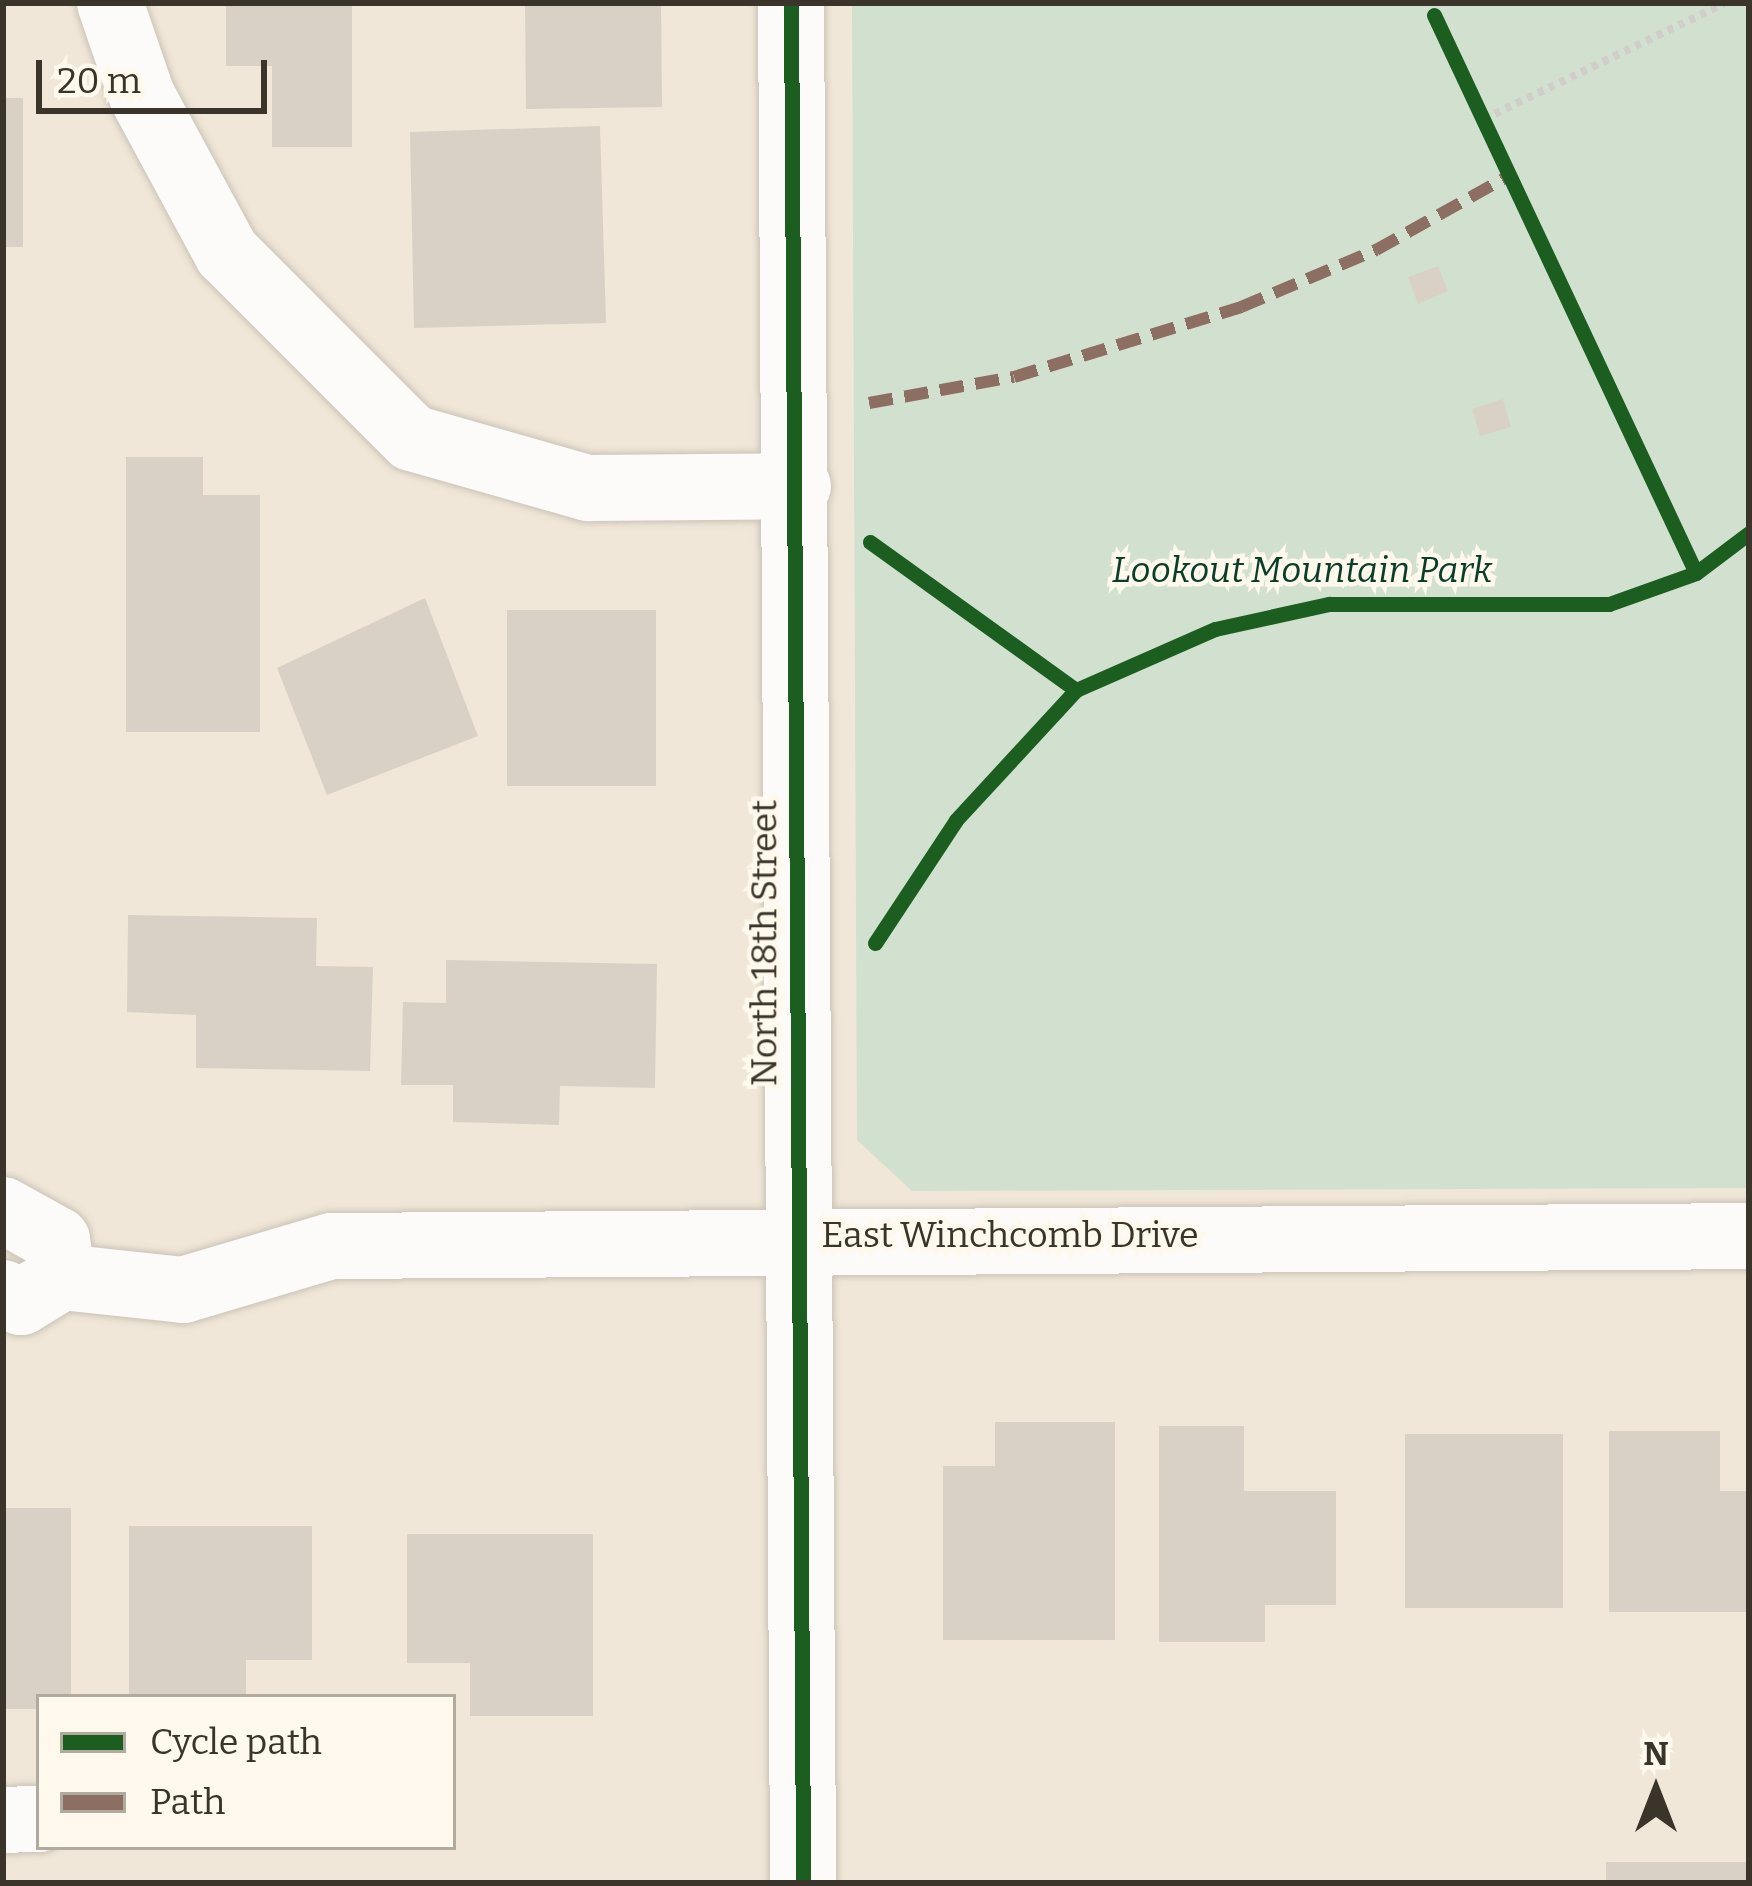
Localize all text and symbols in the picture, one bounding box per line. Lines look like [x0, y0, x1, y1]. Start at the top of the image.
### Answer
scale bar [42, 36, 273, 110]
text: 20 m [57, 59, 141, 103]
park label: Lookout Mountain Park [1112, 549, 1492, 593]
street label: North 18th Street [743, 800, 787, 1086]
street label: East Winchcomb Drive [821, 1214, 1199, 1258]
legend [36, 1694, 456, 1850]
text: Cycle path [150, 1720, 322, 1764]
north arrow [1596, 1730, 1716, 1850]
text: N [1643, 1734, 1669, 1774]
text: Path [150, 1780, 225, 1824]

